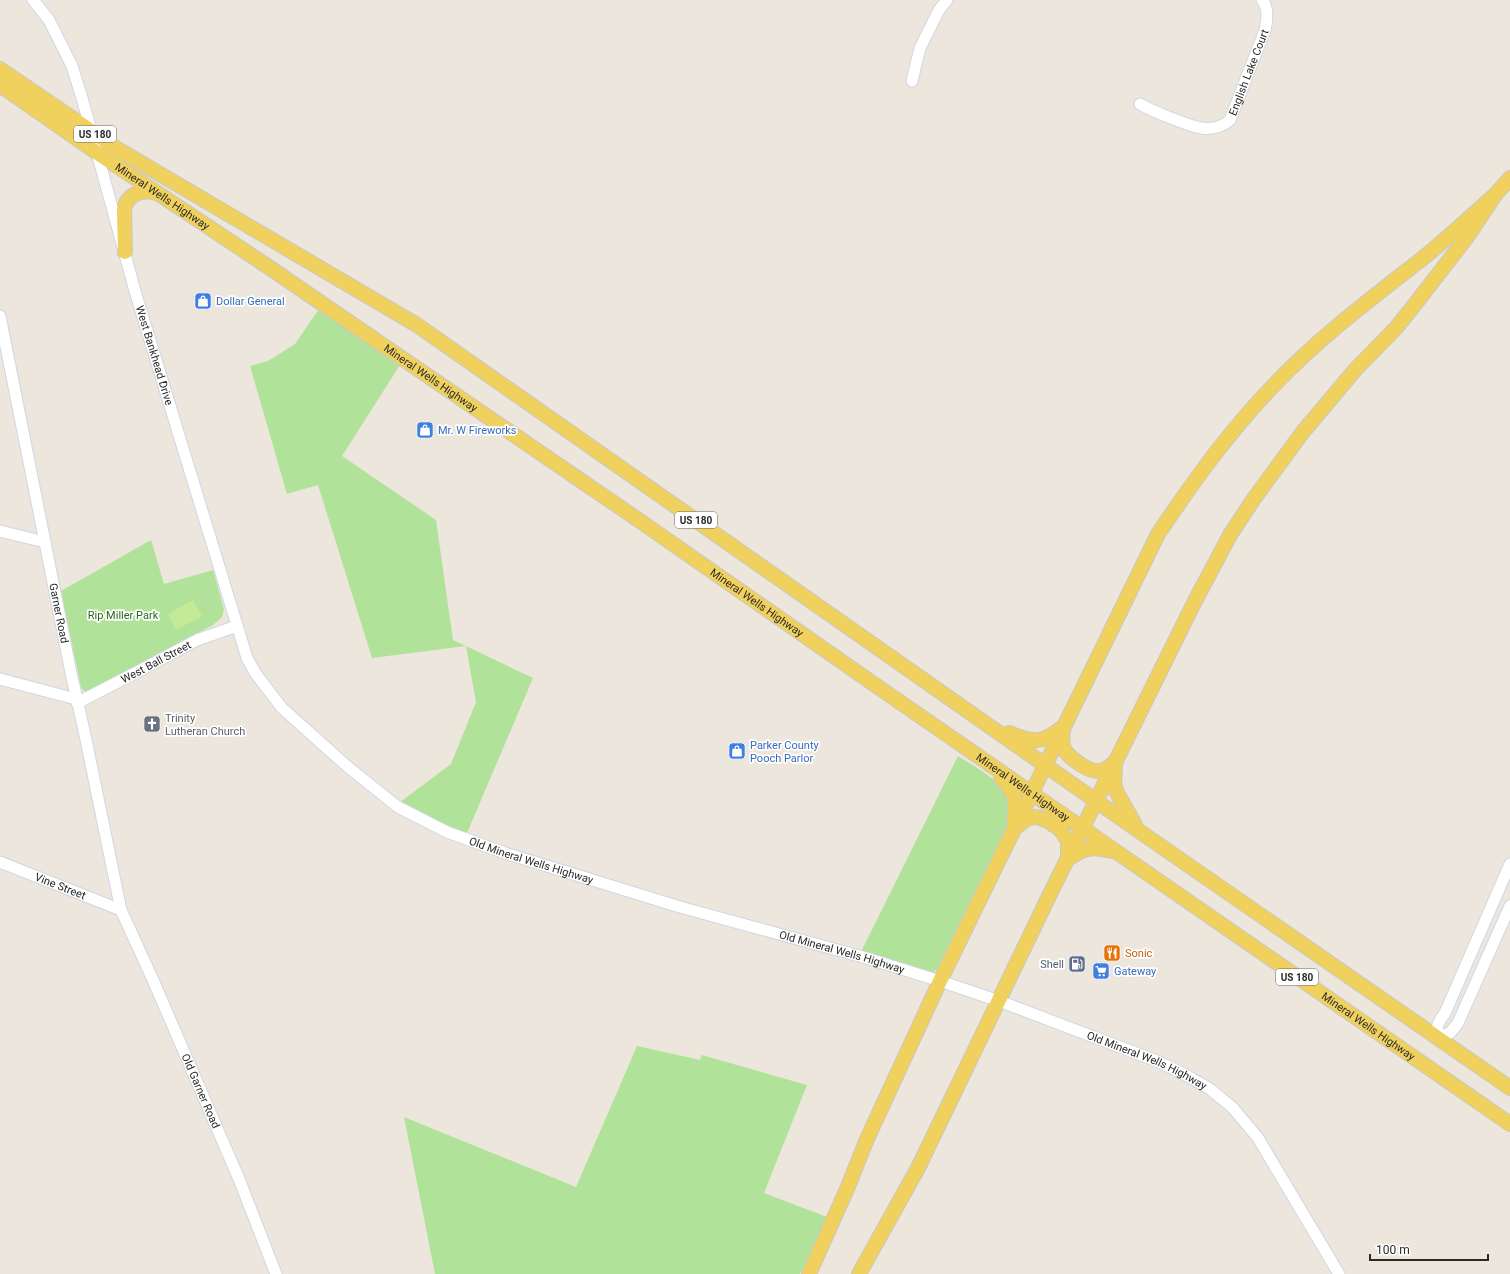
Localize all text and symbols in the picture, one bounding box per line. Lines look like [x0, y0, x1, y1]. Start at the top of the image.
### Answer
street label: English Lake Court [1226, 27, 1272, 117]
road number: US 180 [74, 126, 116, 142]
street label: Mineral Wells Highway [113, 161, 212, 233]
shop icon: Dollar General [193, 291, 213, 311]
place label: Dollar General [216, 295, 285, 308]
street label: West Bankhead Drive [133, 304, 176, 407]
street label: Mineral Wells Highway [381, 342, 480, 415]
shop icon: Mr. W Fireworks [415, 420, 435, 440]
place label: Mr. W Fireworks [438, 424, 517, 437]
road number: US 180 [675, 512, 717, 528]
street label: Mineral Wells Highway [708, 566, 806, 640]
street label: Garner Road [46, 582, 71, 644]
park label: Rip Miller Park [88, 609, 159, 622]
street label: West Ball Street [119, 638, 194, 686]
place label: Trinity Lutheran Church [165, 712, 245, 738]
church icon: Trinity Lutheran Church [142, 714, 162, 734]
place label: Parker County Pooch Parlor [750, 739, 820, 765]
shop icon: Parker County Pooch Parlor [727, 741, 747, 761]
street label: Mineral Wells Highway [974, 751, 1073, 825]
street label: Old Mineral Wells Highway [467, 835, 595, 887]
street label: Vine Street [33, 871, 88, 902]
street label: Old Mineral Wells Highway [778, 928, 907, 977]
restaurant icon: Sonic [1102, 943, 1122, 963]
place label: Sonic [1125, 947, 1153, 960]
fuel station icon: Shell [1067, 954, 1087, 974]
place label: Shell [1040, 958, 1064, 971]
supermarket icon: Gateway [1091, 961, 1111, 981]
place label: Gateway [1114, 965, 1157, 978]
road number: US 180 [1276, 969, 1318, 985]
street label: Mineral Wells Highway [1319, 990, 1418, 1064]
street label: Old Mineral Wells Highway [1085, 1029, 1210, 1093]
street label: Old Garner Road [179, 1052, 222, 1130]
scale bar [1370, 1236, 1488, 1262]
text: 100 m [1376, 1243, 1410, 1257]

